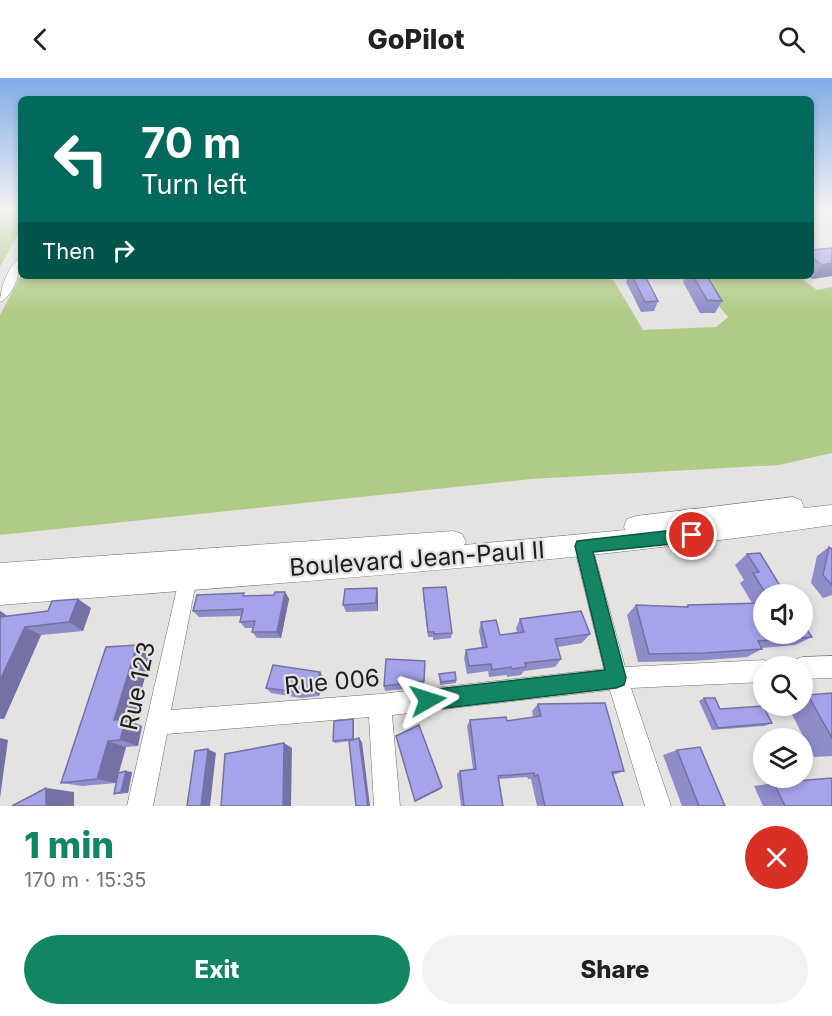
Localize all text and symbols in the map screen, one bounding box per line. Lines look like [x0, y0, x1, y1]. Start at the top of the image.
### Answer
icon: back [24, 23, 57, 56]
text: GoPilot [368, 23, 464, 56]
icon: search [775, 23, 808, 56]
text: 70 m [141, 117, 241, 168]
icon: left [42, 120, 120, 198]
text: Turn left [141, 168, 247, 201]
icon: right [107, 234, 140, 267]
text: Then [42, 238, 95, 264]
pin [666, 509, 717, 560]
icon: arrive [675, 518, 708, 551]
street label: Boulevard Jean-Paul II [288, 535, 545, 582]
map controls [753, 584, 813, 788]
button: sound [753, 584, 813, 644]
street label: Rue 123 [114, 639, 161, 733]
button: search [753, 656, 813, 716]
street label: Rue 006 [283, 663, 381, 700]
position arrow [396, 668, 460, 732]
button: layers [753, 728, 813, 788]
text: 1 min [24, 823, 114, 867]
button: close [745, 826, 808, 889]
text: 170 m · 15:35 [24, 868, 146, 892]
button: Exit [24, 935, 410, 1004]
button: Share [422, 935, 808, 1004]

